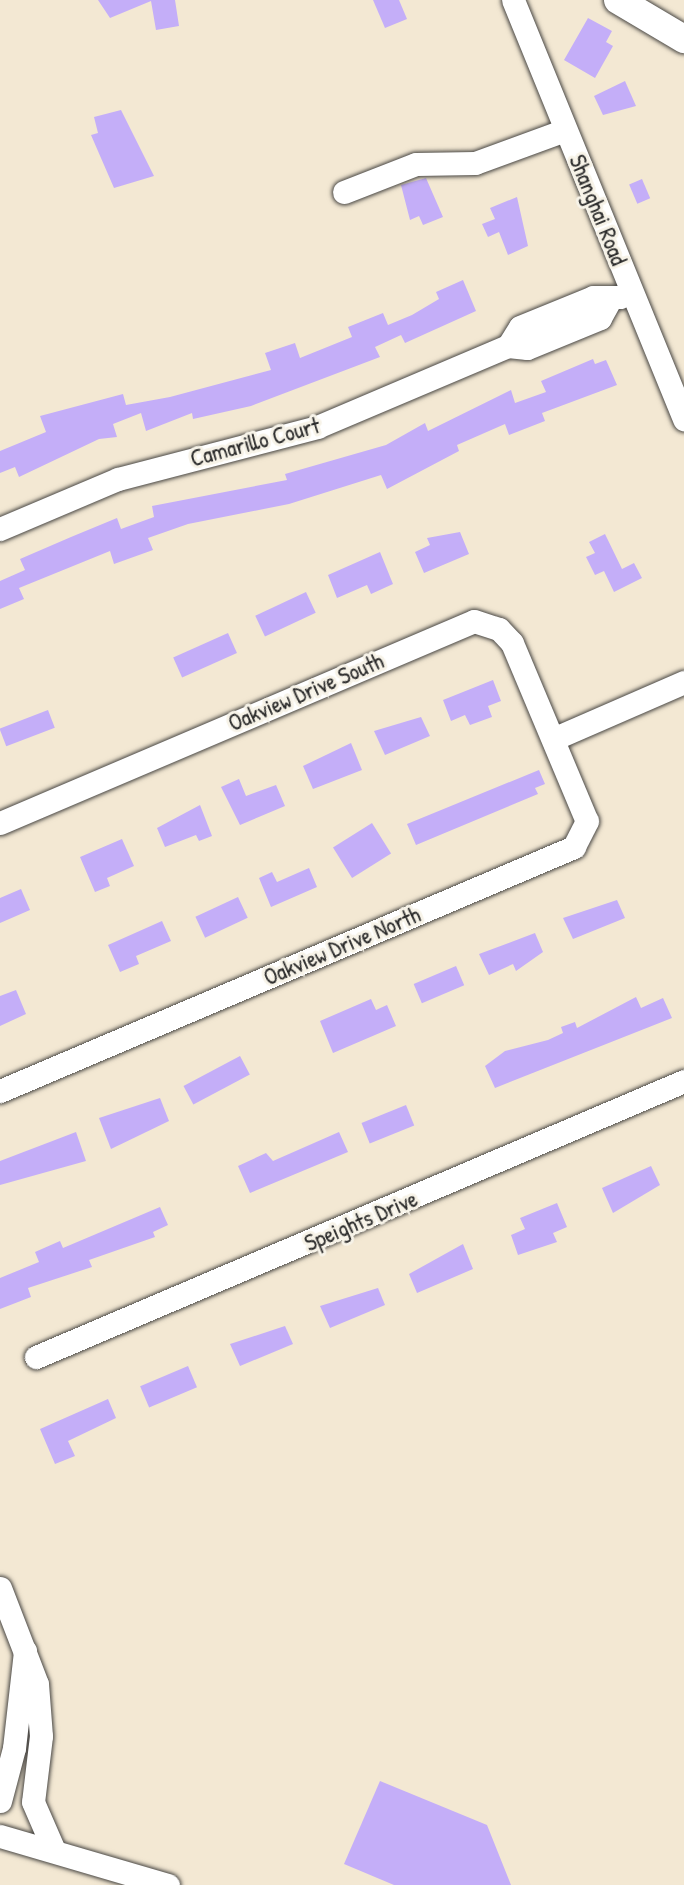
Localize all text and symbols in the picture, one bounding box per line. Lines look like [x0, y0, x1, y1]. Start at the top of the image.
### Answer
street label: Shanghai Road [563, 151, 633, 269]
street label: Camarillo Court [187, 412, 323, 472]
street label: Oakview Drive South [224, 647, 388, 737]
street label: Oakview Drive North [260, 901, 424, 991]
street label: Speights Drive [300, 1185, 422, 1257]

